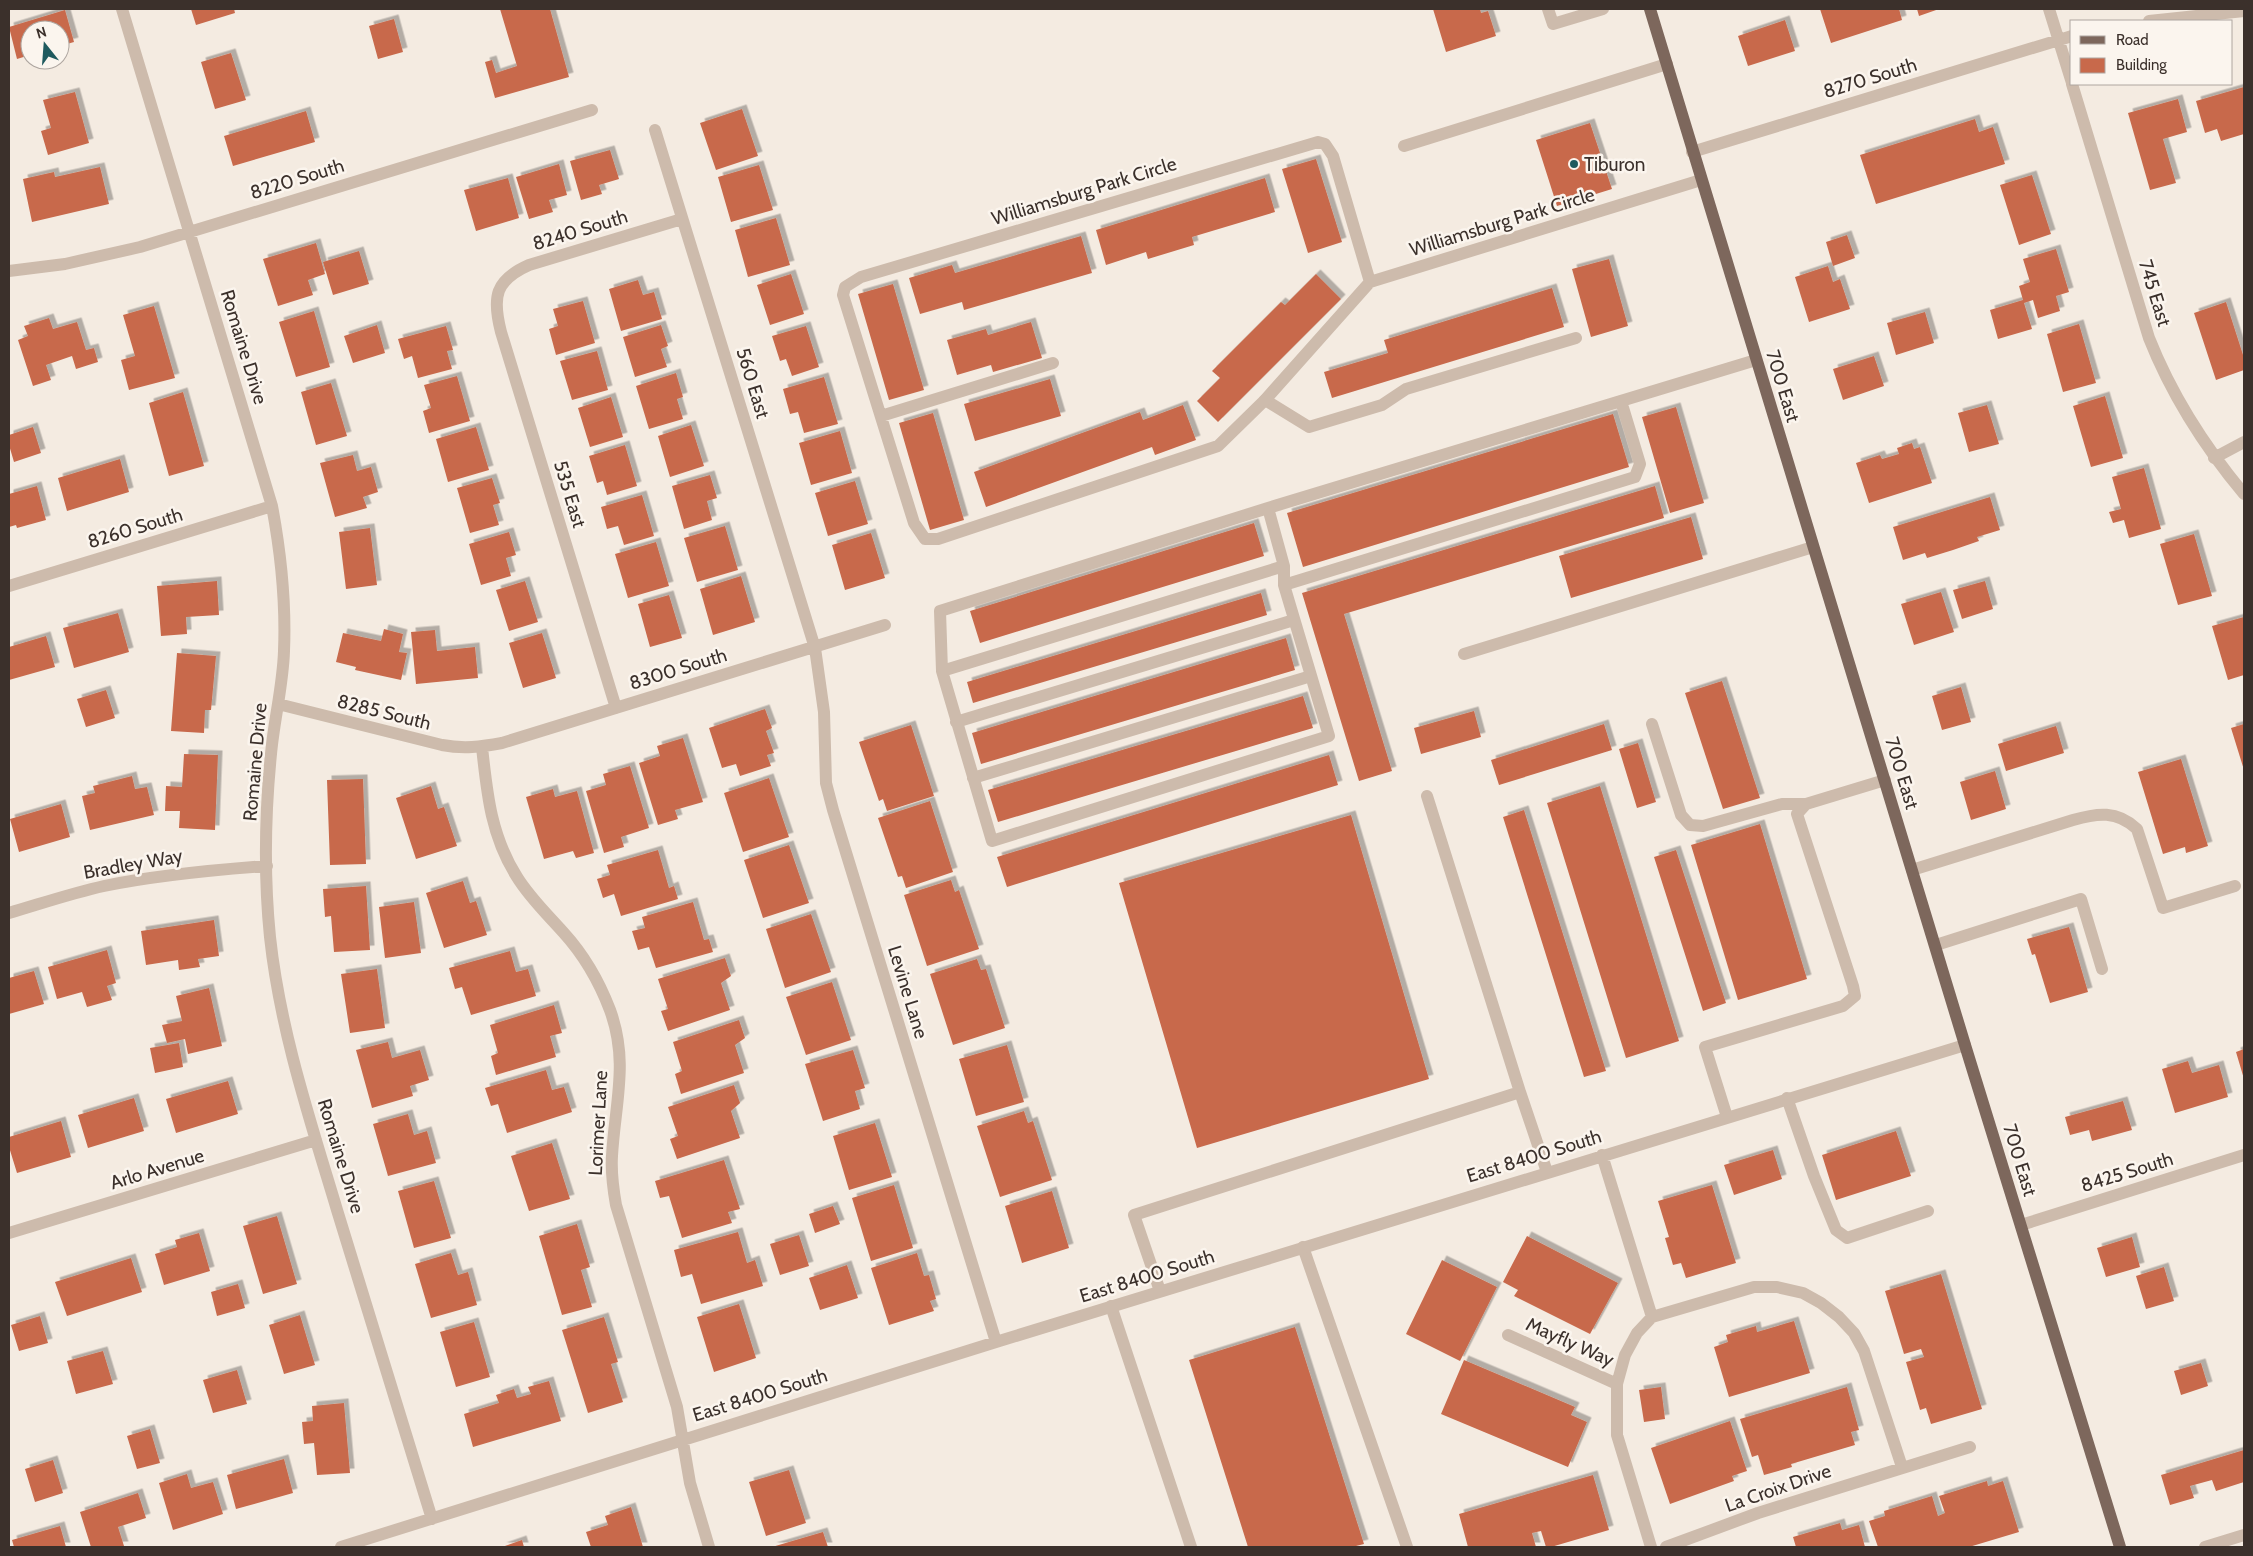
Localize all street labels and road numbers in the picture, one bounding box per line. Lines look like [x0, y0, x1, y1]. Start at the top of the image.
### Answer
street label: 8270 South [1820, 53, 1920, 103]
street label: Williamsburg Park Circle [989, 152, 1179, 230]
street label: 8220 South [247, 154, 347, 204]
street label: Williamsburg Park Circle [1407, 183, 1597, 261]
street label: 8240 South [530, 205, 630, 255]
street label: 745 East [2134, 257, 2176, 330]
street label: Romaine Drive [216, 287, 272, 407]
street label: 560 East [731, 345, 775, 422]
street label: 700 East [1761, 347, 1805, 425]
street label: 535 East [549, 458, 591, 531]
street label: 8260 South [85, 503, 185, 553]
street label: 8300 South [626, 643, 730, 695]
street label: 8285 South [335, 689, 433, 735]
street label: Romaine Drive [238, 702, 272, 822]
street label: 700 East [1880, 734, 1924, 812]
street label: Bradley Way [82, 844, 185, 884]
street label: Levine Lane [883, 943, 933, 1042]
street label: Lorimer Lane [584, 1069, 612, 1176]
street label: Romaine Drive [313, 1096, 369, 1216]
street label: 700 East [1998, 1121, 2042, 1199]
street label: East 8400 South [1464, 1125, 1604, 1187]
street label: Arlo Avenue [107, 1144, 207, 1194]
street label: 8425 South [2078, 1147, 2176, 1197]
street label: East 8400 South [1077, 1245, 1217, 1307]
street label: Mayfly Way [1523, 1312, 1618, 1372]
street label: East 8400 South [690, 1364, 830, 1426]
street label: La Croix Drive [1722, 1459, 1834, 1517]

